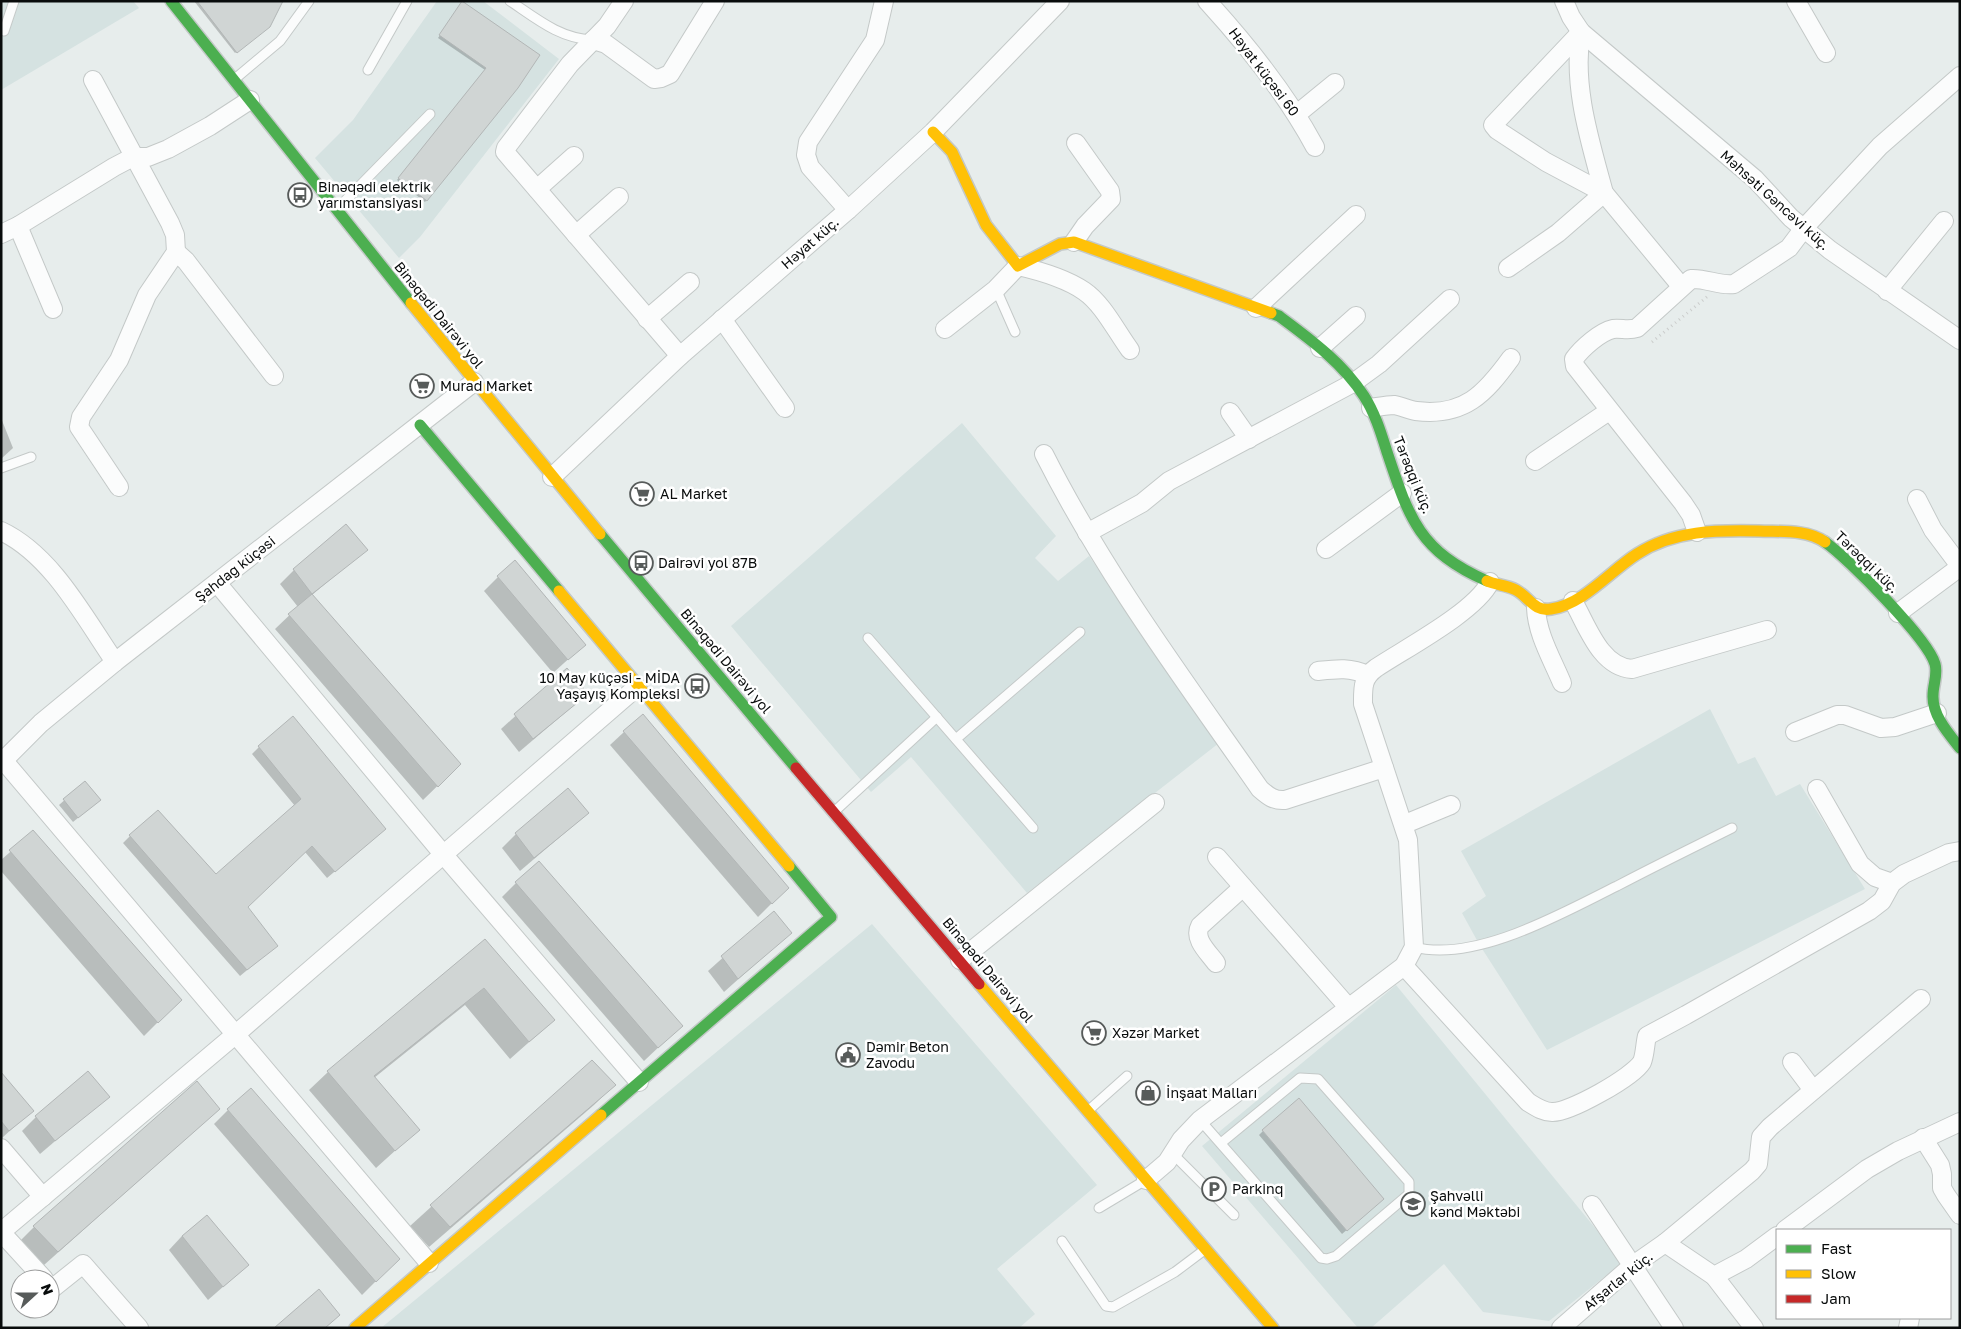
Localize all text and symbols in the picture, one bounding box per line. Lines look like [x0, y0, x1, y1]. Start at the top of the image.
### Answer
street label: Həyat küçəsi 60 [1226, 24, 1303, 119]
street label: Məhsəti Gəncəvi küç. [1717, 146, 1833, 253]
place label: Binəqədi elektrik yarımstansiyası [318, 178, 431, 211]
bus stop icon: Binəqədi elektrik yarımstansiyası [287, 182, 313, 208]
street label: Həyat küç. [777, 213, 842, 272]
street label: Binəqədi Dairəvi yol [391, 258, 488, 371]
supermarket icon: Murad Market [409, 373, 435, 399]
place label: Murad Market [440, 377, 533, 394]
street label: Tərəqqi küç. [1390, 434, 1437, 516]
supermarket icon: AL Market [629, 481, 655, 507]
place label: AL Market [660, 485, 728, 502]
street label: Tərəqqi küç. [1832, 527, 1903, 596]
street label: Şahdağ küçəsi [191, 532, 278, 605]
bus stop icon: Dairəvi yol 87B [628, 550, 654, 576]
place label: Dairəvi yol 87B [658, 554, 757, 571]
street label: Binəqədi Dairəvi yol [677, 605, 775, 717]
place label: 10 May küçəsi - MİDA Yaşayış Kompleksi [539, 669, 681, 702]
bus stop icon: 10 May küçəsi - MİDA Yaşayış Kompleksi [684, 673, 710, 699]
street label: Binəqədi Dairəvi yol [939, 914, 1037, 1026]
supermarket icon: Xəzər Market [1081, 1020, 1107, 1046]
place label: Xəzər Market [1112, 1024, 1200, 1041]
place label: Dəmir Beton Zavodu [866, 1038, 949, 1071]
public building icon: Dəmir Beton Zavodu [835, 1042, 861, 1068]
shop icon: İnşaat Malları [1135, 1080, 1161, 1106]
place label: İnşaat Malları [1166, 1084, 1257, 1101]
parking icon: Parkinq [1201, 1176, 1227, 1202]
place label: Parkinq [1232, 1180, 1283, 1197]
place label: Şahvəlli kənd Məktəbi [1430, 1187, 1520, 1220]
school or university icon: Şahvəlli kənd Məktəbi [1400, 1191, 1426, 1217]
legend [1776, 1229, 1951, 1319]
text: Fast [1821, 1239, 1852, 1257]
street label: Afşarlar küç. [1580, 1247, 1656, 1314]
text: Slow [1821, 1264, 1856, 1282]
north arrow [10, 1269, 60, 1319]
text: N [38, 1281, 57, 1297]
text: Jam [1821, 1289, 1851, 1307]

